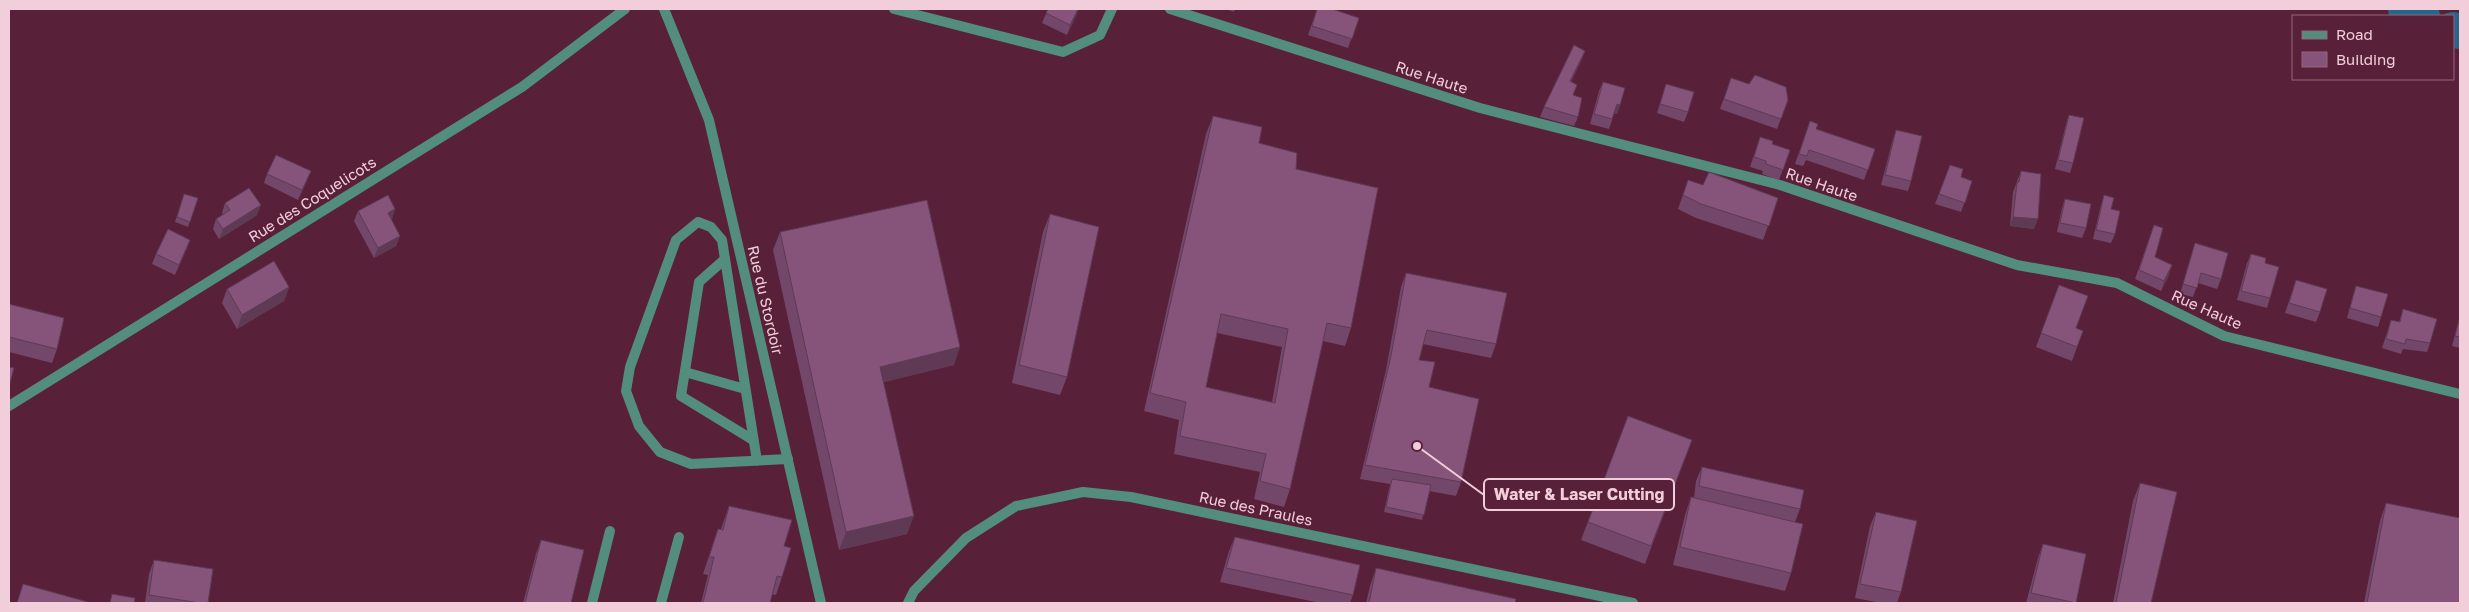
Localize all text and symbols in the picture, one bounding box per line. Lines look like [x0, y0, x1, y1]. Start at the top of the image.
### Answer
legend [2292, 15, 2454, 80]
text: Road [2336, 25, 2373, 43]
text: Building [2336, 50, 2396, 68]
street label: Rue Haute [1394, 57, 1471, 97]
street label: Rue des Coquelicots [245, 152, 379, 246]
street label: Rue Haute [1784, 163, 1861, 205]
street label: Rue du Stordoir [745, 244, 787, 357]
street label: Rue Haute [2169, 286, 2245, 333]
callout: Water & Laser Cutting [1484, 479, 1674, 510]
text: Water & Laser Cutting [1494, 484, 1664, 504]
street label: Rue des Praules [1198, 487, 1314, 529]

